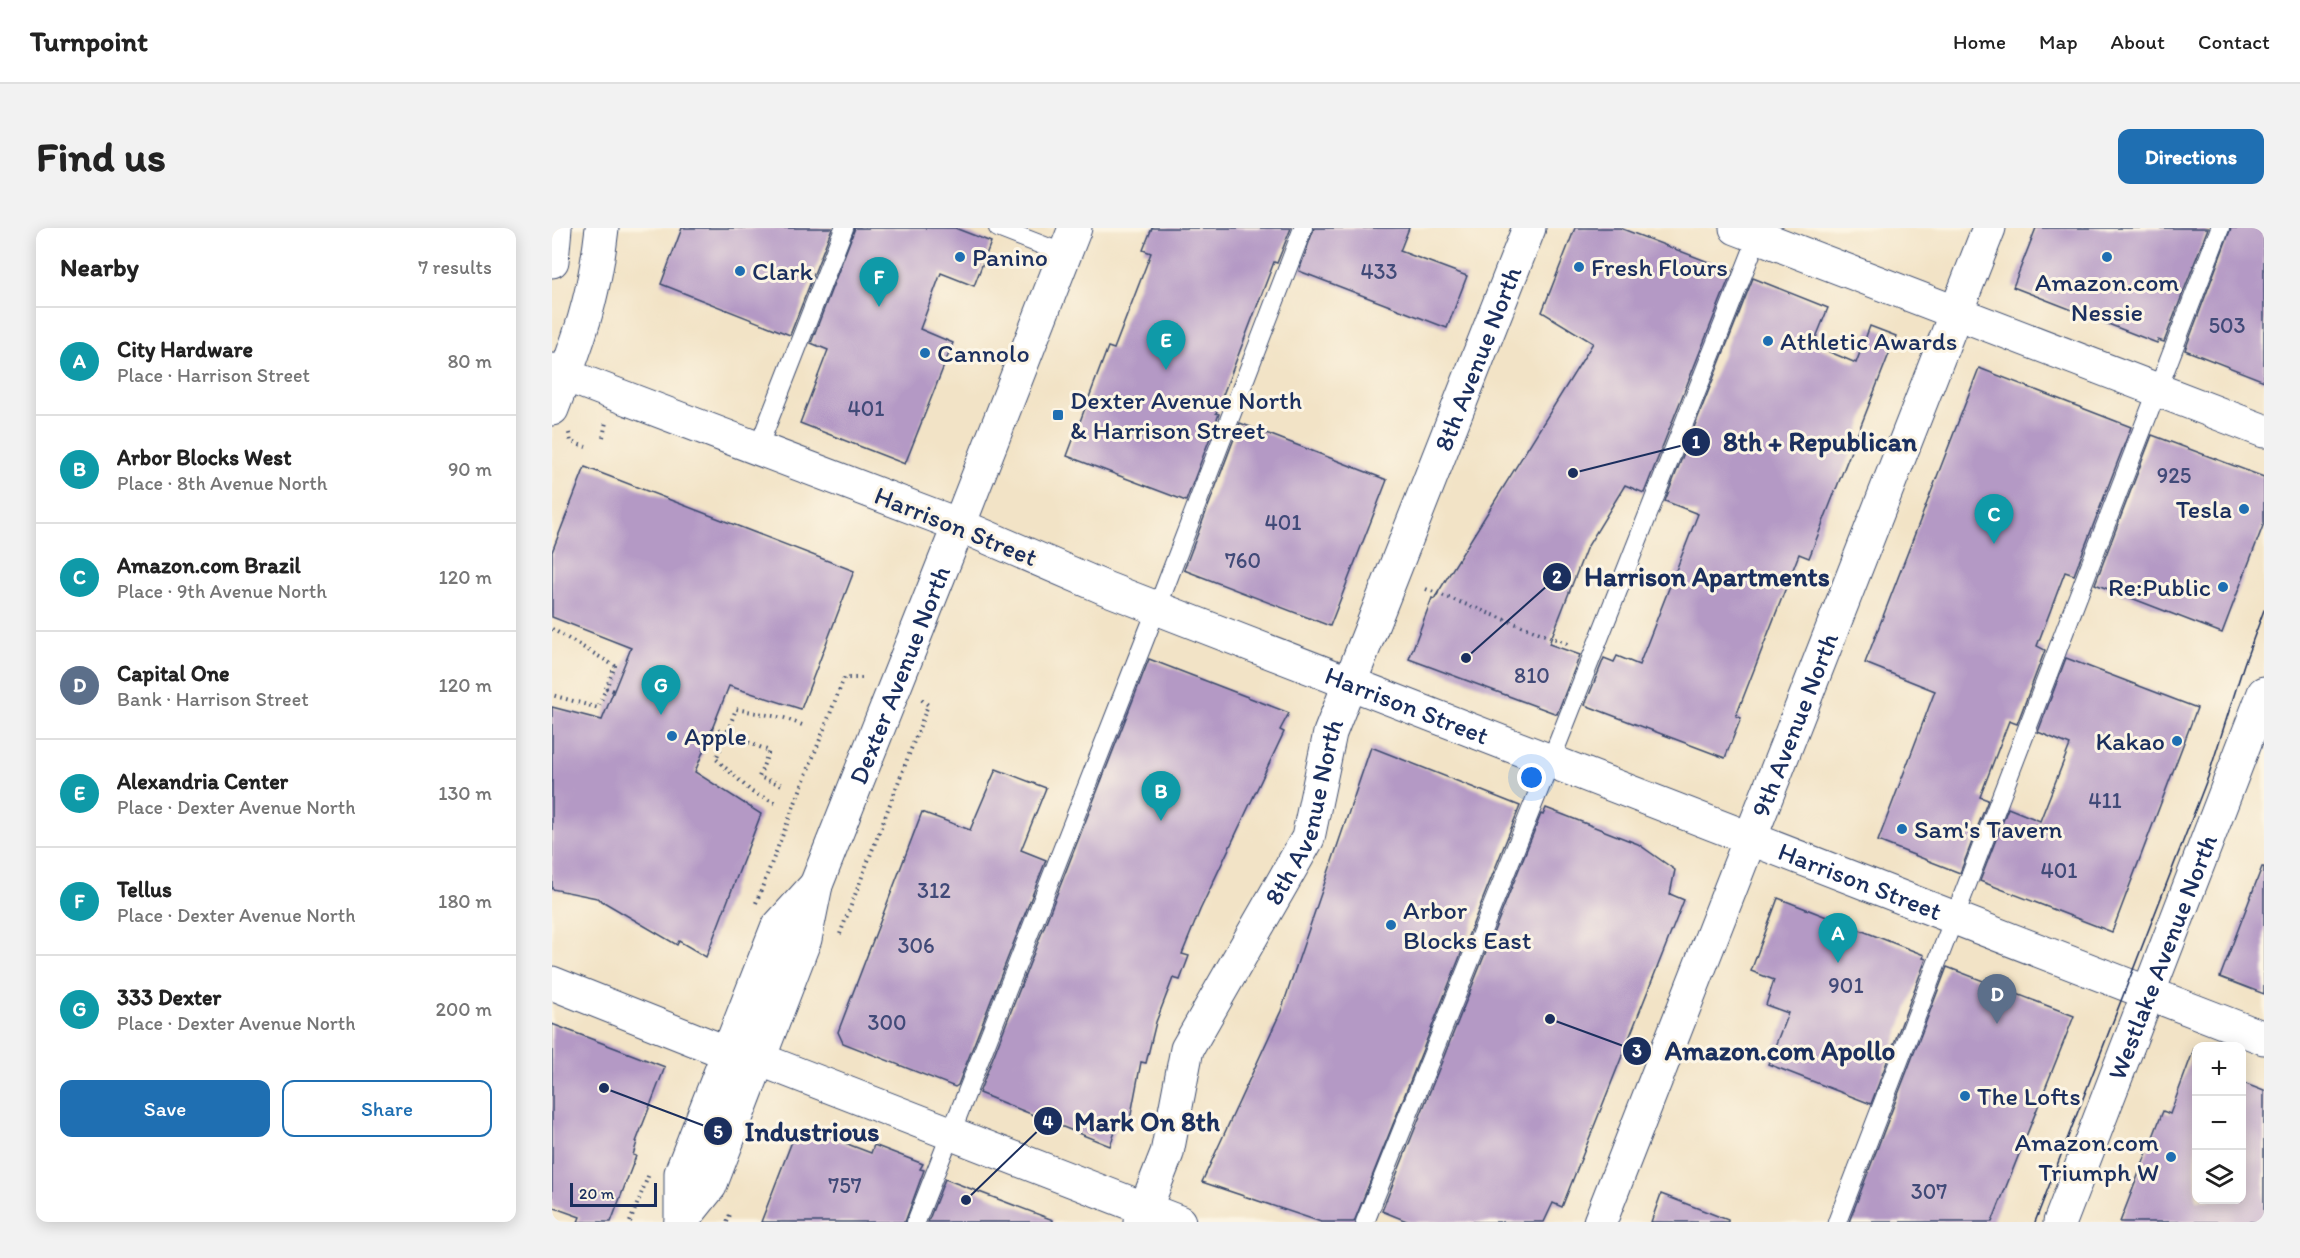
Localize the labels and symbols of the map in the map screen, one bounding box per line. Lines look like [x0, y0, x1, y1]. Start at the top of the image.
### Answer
place label: Panino [972, 241, 1048, 273]
marker: Panino [953, 250, 967, 264]
marker: Amazon.com Nessie [2100, 250, 2114, 264]
place label: Fresh Flours [1591, 251, 1728, 283]
place label: Clark [752, 255, 813, 287]
pin: F [860, 257, 898, 307]
house number: 433 [1360, 258, 1398, 285]
marker: Fresh Flours [1572, 260, 1586, 274]
street label: 8th Avenue North [1427, 261, 1528, 456]
marker: Clark [733, 264, 747, 278]
place label: Amazon.com Nessie [2035, 266, 2179, 328]
house number: 503 [2208, 312, 2246, 339]
pin: E [1146, 320, 1186, 370]
place label: Athletic Awards [1780, 325, 1957, 357]
marker: Athletic Awards [1761, 334, 1775, 348]
place label: Cannolo [937, 337, 1030, 369]
marker: Cannolo [918, 346, 932, 360]
place label: Dexter Avenue North & Harrison Street [1070, 384, 1302, 446]
house number: 401 [848, 395, 884, 422]
marker: Dexter Avenue North & Harrison Street [1051, 408, 1065, 422]
callout: 8th + Republican [1681, 419, 1928, 464]
text: 8th + Republican [1723, 425, 1918, 458]
text: 1 [1692, 431, 1701, 453]
house number: 925 [2157, 462, 2191, 489]
street label: Harrison Street [870, 479, 1042, 573]
place label: Tesla [2176, 493, 2232, 525]
pin: C [1974, 494, 2014, 544]
marker: Tesla [2237, 502, 2251, 516]
house number: 401 [1265, 509, 1301, 536]
house number: 760 [1225, 547, 1261, 574]
callout: Harrison Apartments [1542, 554, 1842, 599]
text: Harrison Apartments [1584, 560, 1830, 593]
street label: Dexter Avenue North [842, 561, 957, 789]
text: 2 [1552, 566, 1562, 588]
place label: Re:Public [2108, 571, 2211, 603]
marker: Re:Public [2216, 580, 2230, 594]
street label: 9th Avenue North [1744, 628, 1845, 822]
street label: Harrison Street [1321, 659, 1494, 752]
house number: 810 [1514, 662, 1550, 689]
pin: G [642, 666, 680, 715]
street label: 8th Avenue North [1257, 714, 1350, 910]
place label: Apple [684, 720, 747, 752]
place label: Kakao [2095, 725, 2165, 757]
marker: Apple [665, 729, 679, 743]
marker: Kakao [2170, 734, 2184, 748]
your location [1517, 763, 1546, 792]
pin: B [1142, 772, 1180, 821]
house number: 411 [2088, 787, 2122, 814]
place label: Sam's Tavern [1914, 813, 2063, 845]
marker: Sam's Tavern [1895, 822, 1909, 836]
street label: Westlake Avenue North [2100, 830, 2224, 1084]
street label: Harrison Street [1774, 835, 1947, 927]
house number: 401 [2041, 857, 2077, 884]
house number: 312 [917, 877, 951, 904]
place label: Arbor Blocks East [1403, 894, 1532, 956]
pin: A [1818, 914, 1858, 963]
marker: Arbor Blocks East [1384, 918, 1398, 932]
house number: 306 [897, 932, 935, 959]
house number: 901 [1828, 972, 1864, 999]
pin: D [1978, 974, 2016, 1024]
house number: 300 [867, 1009, 907, 1036]
callout: Amazon.com Apollo [1622, 1028, 1907, 1073]
text: Amazon.com Apollo [1664, 1034, 1896, 1067]
text: 3 [1632, 1040, 1642, 1062]
place label: The Lofts [1977, 1080, 2081, 1112]
marker: The Lofts [1958, 1089, 1972, 1103]
callout: Mark On 8th [1033, 1099, 1232, 1144]
text: Mark On 8th [1074, 1105, 1220, 1138]
callout: Industrious [703, 1109, 892, 1154]
text: 4 [1043, 1111, 1054, 1133]
text: Industrious [745, 1115, 879, 1148]
text: 5 [713, 1121, 723, 1143]
place label: Amazon.com Triumph W [2014, 1126, 2159, 1188]
marker: Amazon.com Triumph W [2164, 1150, 2178, 1164]
house number: 757 [828, 1172, 862, 1199]
house number: 307 [1911, 1178, 1947, 1205]
scale bar [570, 1180, 657, 1208]

